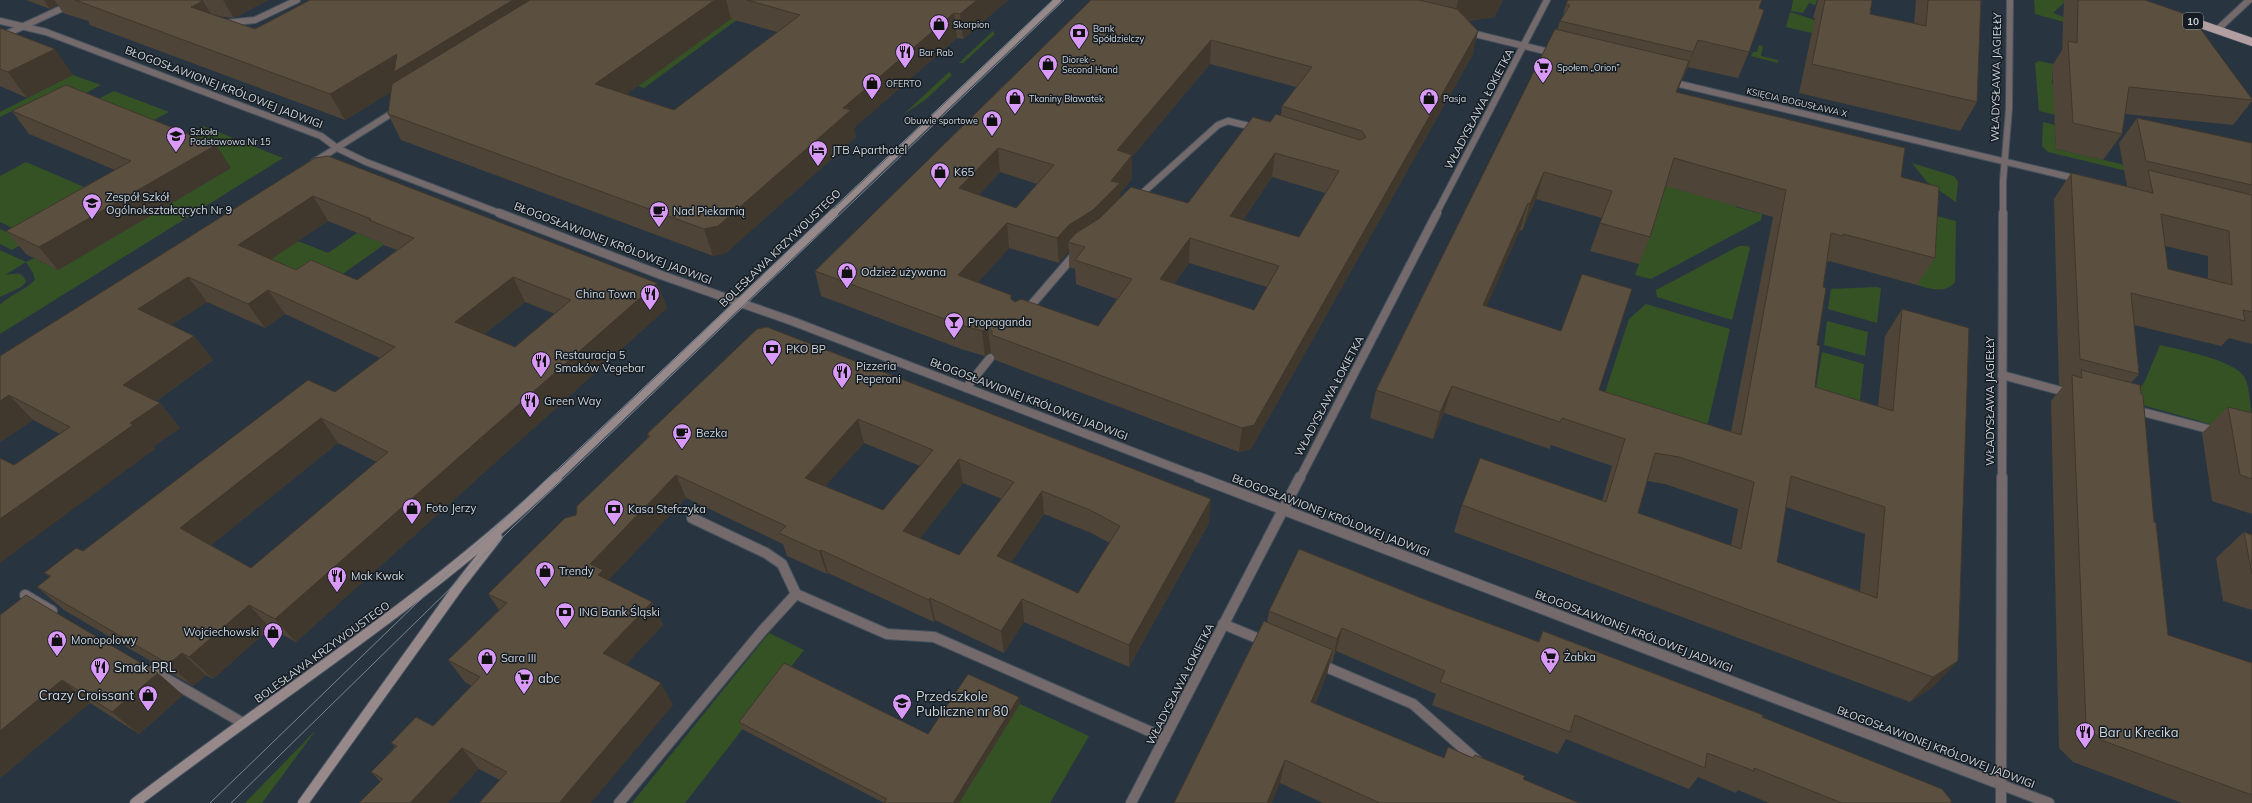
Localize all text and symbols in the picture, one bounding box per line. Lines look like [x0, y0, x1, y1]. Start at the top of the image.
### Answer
street label: WŁADYSŁAWA JAGIEŁŁY [1988, 12, 2004, 142]
shop icon: Skorpion [928, 13, 950, 41]
road number: 10 [2183, 13, 2203, 29]
place label: Skorpion [953, 19, 990, 30]
bank icon: Bank Spółdzielczy [1068, 22, 1090, 50]
place label: Bank Spółdzielczy [1093, 23, 1145, 45]
restaurant icon: Bar Rab [894, 41, 916, 69]
street label: BŁOGOSŁAWIONEJ KRÓLOWEJ JADWIGI [123, 43, 325, 131]
street label: WŁADYSŁAWA ŁOKIETKA [1441, 46, 1517, 172]
place label: Bar Rab [919, 47, 953, 58]
shop icon: Diorek - Second Hand [1037, 53, 1059, 81]
place label: Diorek - Second Hand [1062, 54, 1118, 75]
supermarket icon: Społem „Orion” [1532, 56, 1554, 84]
place label: Społem „Orion” [1557, 62, 1620, 73]
shop icon: OFERTO [861, 72, 883, 100]
place label: OFERTO [886, 78, 921, 89]
street label: KSIĘCIA BOGUSŁAWA X [1746, 85, 1849, 119]
shop icon: Tkaniny Bławatek [1004, 87, 1026, 115]
shop icon: Pasja [1418, 87, 1440, 115]
place label: Tkaniny Bławatek [1029, 93, 1104, 105]
place label: Pasja [1443, 93, 1466, 104]
shop icon: Obuwie sportowe [981, 109, 1003, 137]
place label: Obuwie sportowe [904, 115, 978, 126]
school or university icon: Szkoła Podstawowa Nr 15 [165, 125, 187, 153]
place label: Szkoła Podstawowa Nr 15 [190, 126, 271, 147]
hotel icon: JTB Aparthotel [807, 139, 829, 167]
place label: JTB Aparthotel [832, 143, 907, 157]
shop icon: K65 [929, 161, 951, 189]
place label: K65 [954, 165, 975, 179]
street label: BOLESŁAWA KRZYWOUSTEGO [716, 186, 844, 310]
place label: Zespół Szkół Ogólnokształcących Nr 9 [106, 190, 232, 217]
school or university icon: Zespół Szkół Ogólnokształcących Nr 9 [81, 192, 103, 220]
street label: BŁOGOSŁAWIONEJ KRÓLOWEJ JADWIGI [512, 199, 714, 287]
cafe icon: Nad Piekarnią [648, 200, 670, 228]
place label: Nad Piekarnią [673, 204, 745, 218]
shop icon: Odzież używana [836, 261, 858, 289]
place label: Odzież używana [861, 265, 946, 279]
restaurant icon: China Town [639, 283, 661, 311]
place label: China Town [575, 287, 636, 301]
bar icon: Propaganda [943, 311, 965, 339]
place label: Propaganda [968, 315, 1031, 329]
street label: WŁADYSŁAWA ŁOKIETKA [1291, 333, 1367, 459]
street label: WŁADYSŁAWA JAGIEŁŁY [1983, 336, 1997, 466]
bank icon: PKO BP [761, 338, 783, 366]
place label: PKO BP [786, 342, 826, 356]
place label: Restauracja 5 Smaków Vegebar [555, 348, 645, 375]
restaurant icon: Restauracja 5 Smaków Vegebar [530, 350, 552, 378]
street label: BŁOGOSŁAWIONEJ KRÓLOWEJ JADWIGI [928, 355, 1130, 443]
place label: Pizzeria Peperoni [856, 359, 901, 386]
restaurant icon: Pizzeria Peperoni [831, 361, 853, 389]
restaurant icon: Green Way [519, 390, 541, 418]
place label: Green Way [544, 394, 601, 408]
cafe icon: Bezka [671, 422, 693, 450]
place label: Bezka [696, 426, 727, 440]
street label: BŁOGOSŁAWIONEJ KRÓLOWEJ JADWIGI [1230, 471, 1432, 559]
shop icon: Foto Jerzy [401, 497, 423, 525]
bank icon: Kasa Stefczyka [603, 498, 625, 526]
place label: Foto Jerzy [426, 501, 476, 515]
place label: Kasa Stefczyka [628, 502, 706, 516]
shop icon: Trendy [534, 560, 556, 588]
place label: Trendy [559, 564, 594, 578]
restaurant icon: Mak Kwak [326, 565, 348, 593]
place label: Mak Kwak [351, 569, 404, 583]
street label: BŁOGOSŁAWIONEJ KRÓLOWEJ JADWIGI [1533, 587, 1735, 675]
street label: BOLESŁAWA KRZYWOUSTEGO [252, 598, 392, 706]
bank icon: ING Bank Śląski [554, 601, 576, 629]
place label: ING Bank Śląski [579, 605, 660, 619]
shop icon: Wojciechowski [262, 621, 284, 649]
street label: WŁADYSŁAWA ŁOKIETKA [1143, 621, 1217, 747]
place label: Wojciechowski [183, 625, 259, 639]
shop icon: Monopolowy [46, 629, 68, 657]
place label: Monopolowy [71, 633, 137, 647]
supermarket icon: Żabka [1539, 646, 1561, 674]
shop icon: Sara III [476, 647, 498, 675]
place label: Żabka [1564, 650, 1596, 664]
place label: Sara III [501, 651, 536, 665]
restaurant icon: Smak PRL [89, 656, 111, 684]
place label: Smak PRL [114, 659, 176, 675]
supermarket icon: abc [513, 667, 535, 695]
place label: abc [538, 670, 560, 686]
shop icon: Crazy Croissant [137, 684, 159, 712]
place label: Crazy Croissant [39, 687, 134, 703]
place label: Przedszkole Publiczne nr 80 [916, 688, 1009, 719]
school or university icon: Przedszkole Publiczne nr 80 [891, 692, 913, 720]
street label: BŁOGOSŁAWIONEJ KRÓLOWEJ JADWIGI [1835, 703, 2037, 791]
restaurant icon: Bar u Krecika [2074, 721, 2096, 749]
place label: Bar u Krecika [2099, 724, 2179, 740]

